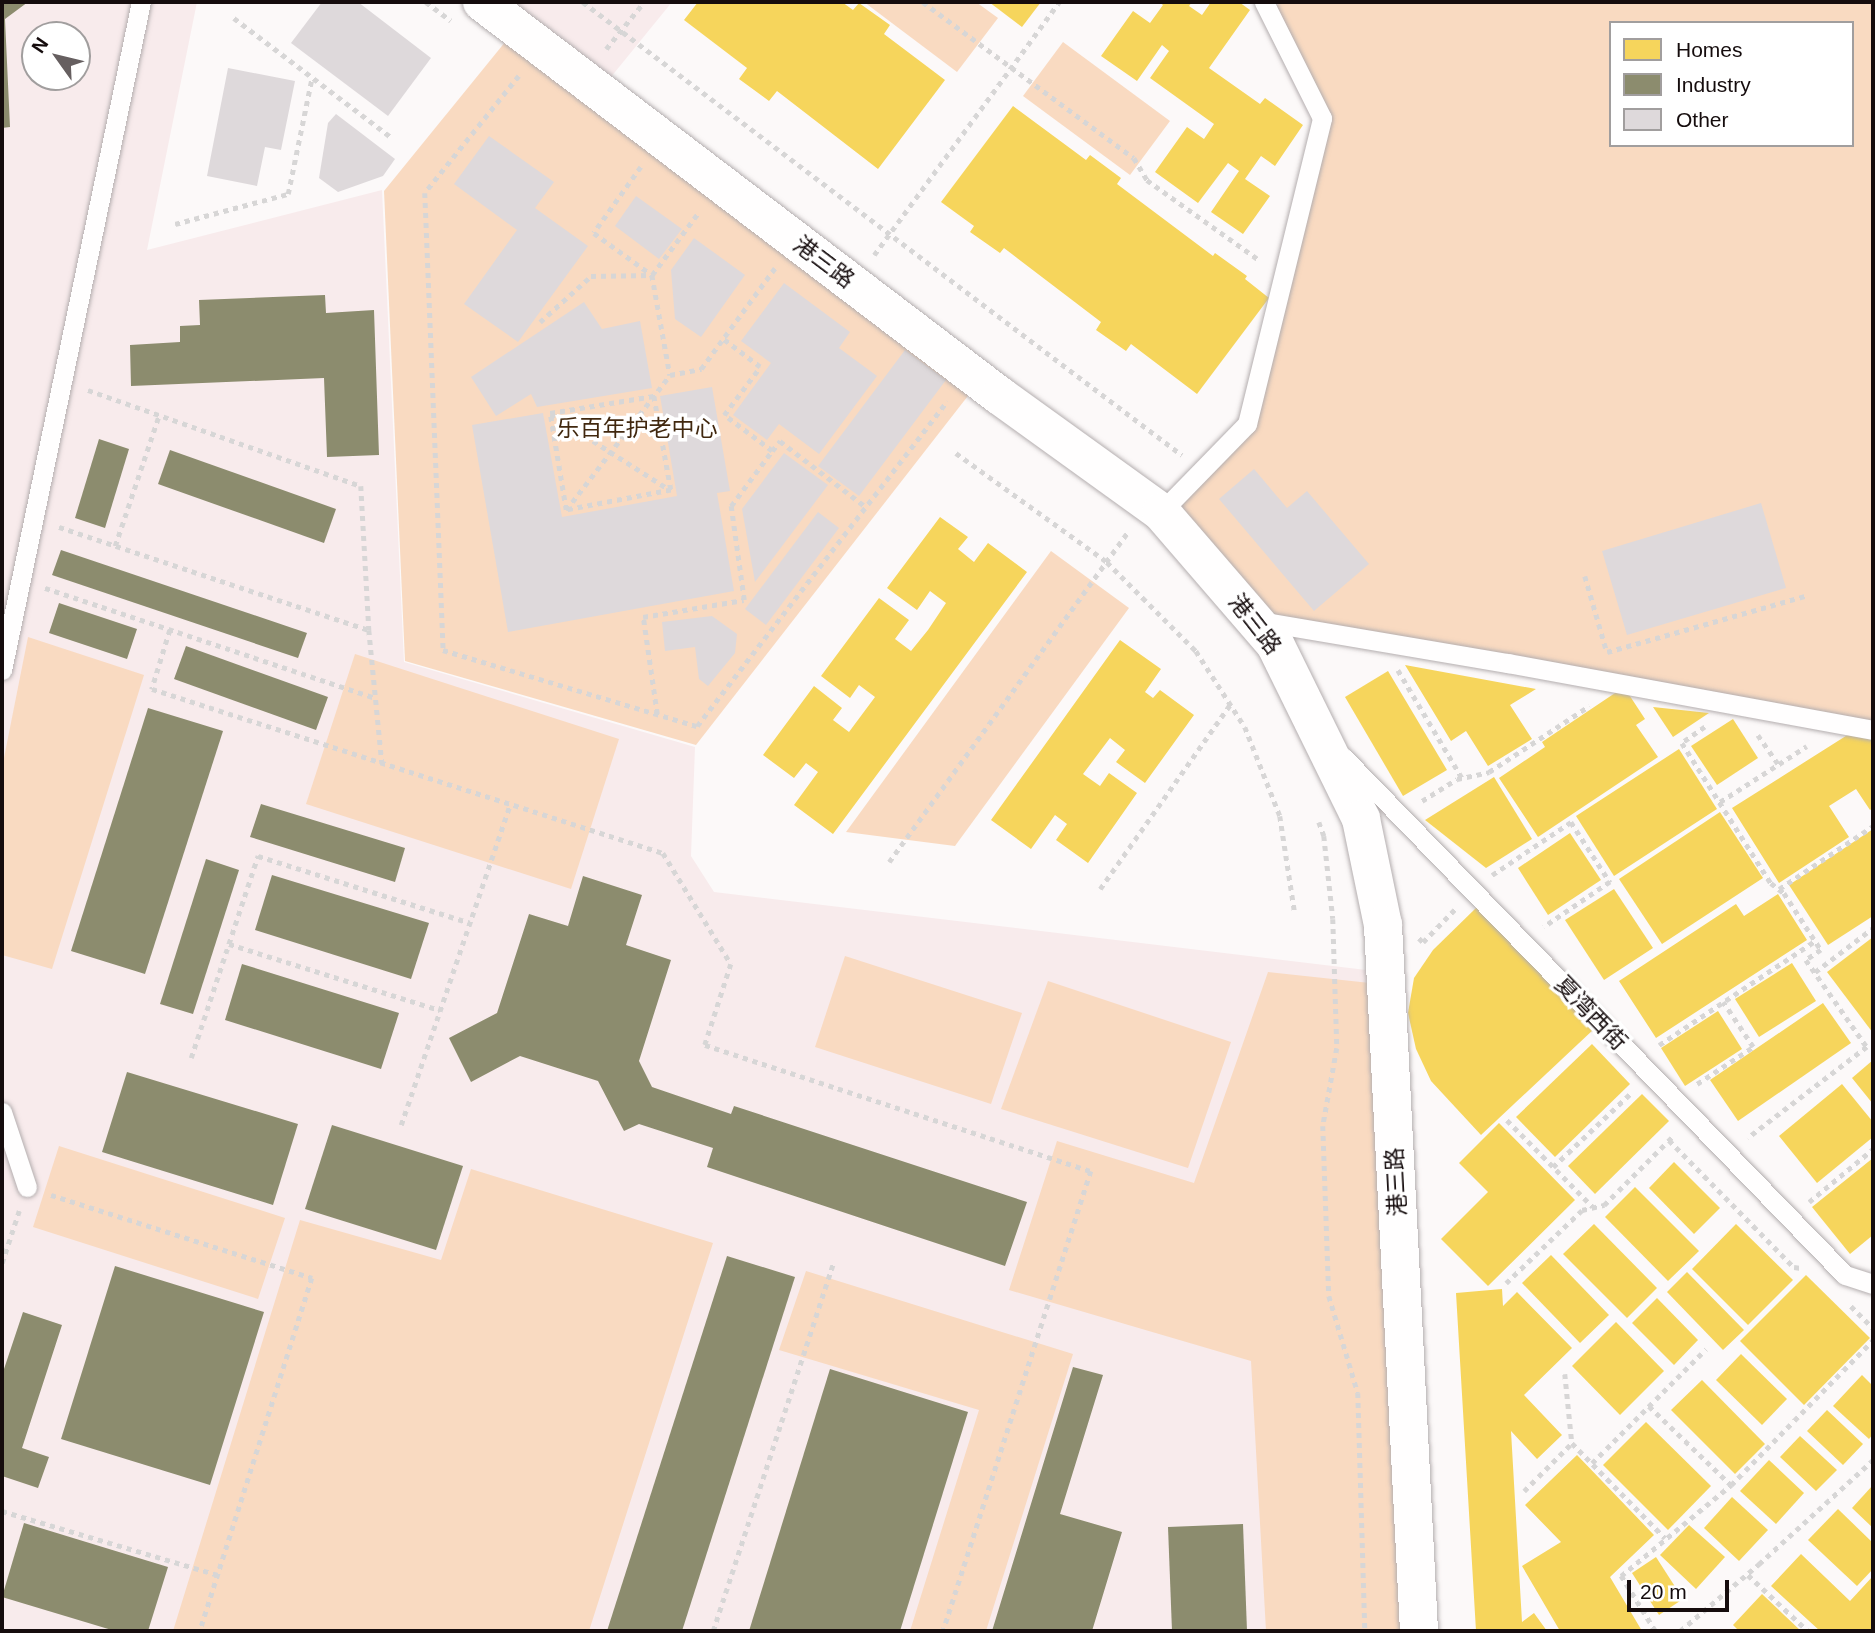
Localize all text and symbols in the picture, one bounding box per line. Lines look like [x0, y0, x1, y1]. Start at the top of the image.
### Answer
north arrow [21, 21, 91, 91]
legend [1609, 21, 1854, 147]
text: N [27, 34, 52, 57]
text: Homes [1676, 38, 1743, 61]
text: Industry [1676, 73, 1751, 96]
text: Other [1676, 108, 1729, 131]
street label: 港三路 [788, 230, 860, 294]
park label: 乐百年护老中心 [557, 414, 717, 442]
street label: 港三路 [1223, 588, 1287, 660]
street label: 夏湾西街 [1549, 970, 1633, 1056]
street label: 港三路 [1380, 1147, 1412, 1217]
scale bar [1630, 1566, 1731, 1610]
text: 20 m [1640, 1580, 1687, 1603]

